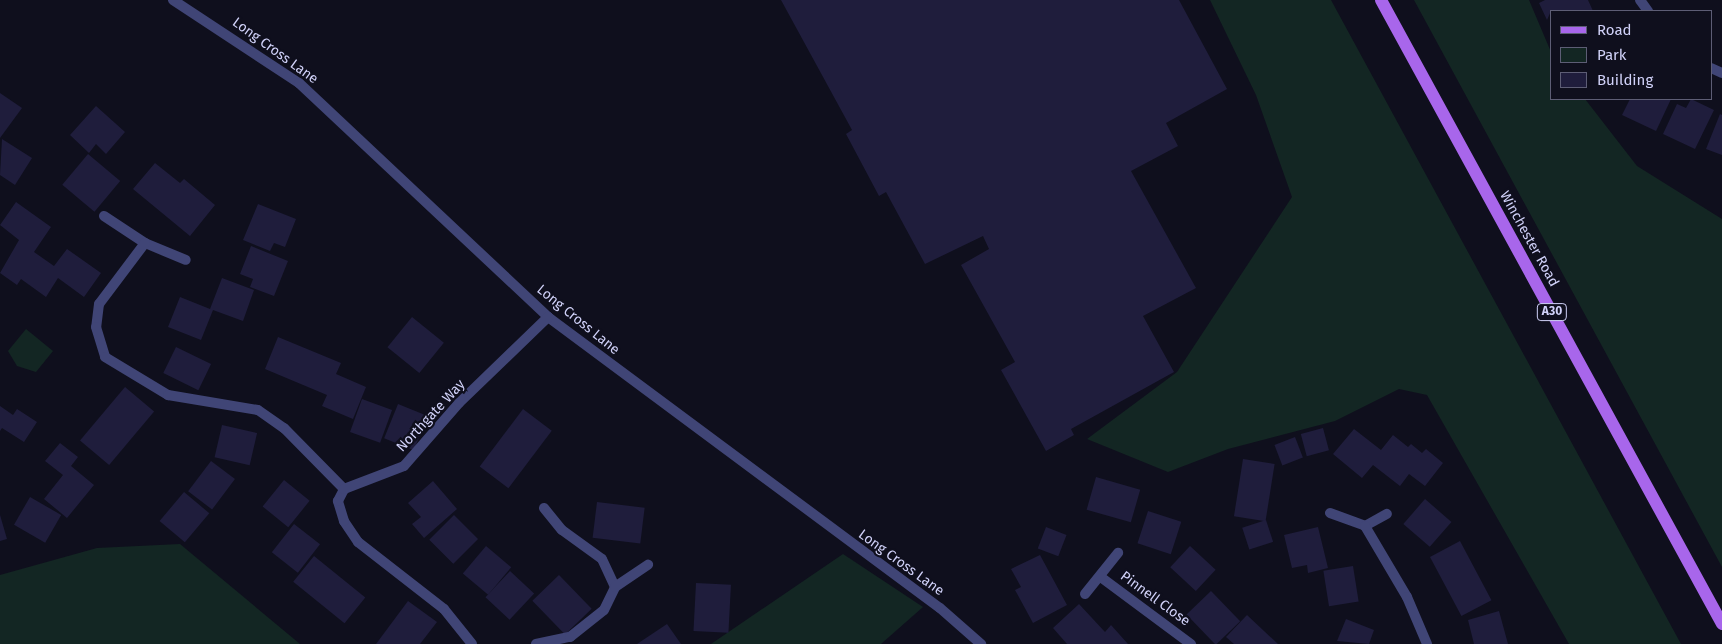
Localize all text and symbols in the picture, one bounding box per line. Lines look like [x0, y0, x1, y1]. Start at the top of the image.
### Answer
legend [1550, 10, 1712, 100]
street label: Long Cross Lane [229, 14, 321, 88]
text: Road [1597, 21, 1632, 39]
text: Park [1597, 46, 1627, 64]
text: Building [1597, 71, 1653, 89]
street label: Winchester Road [1496, 188, 1562, 290]
street label: Long Cross Lane [533, 281, 623, 359]
road number: A30 [1536, 302, 1568, 322]
street label: Northgate Way [393, 376, 469, 456]
street label: Long Cross Lane [855, 526, 947, 600]
street label: Pinnell Close [1117, 568, 1193, 630]

